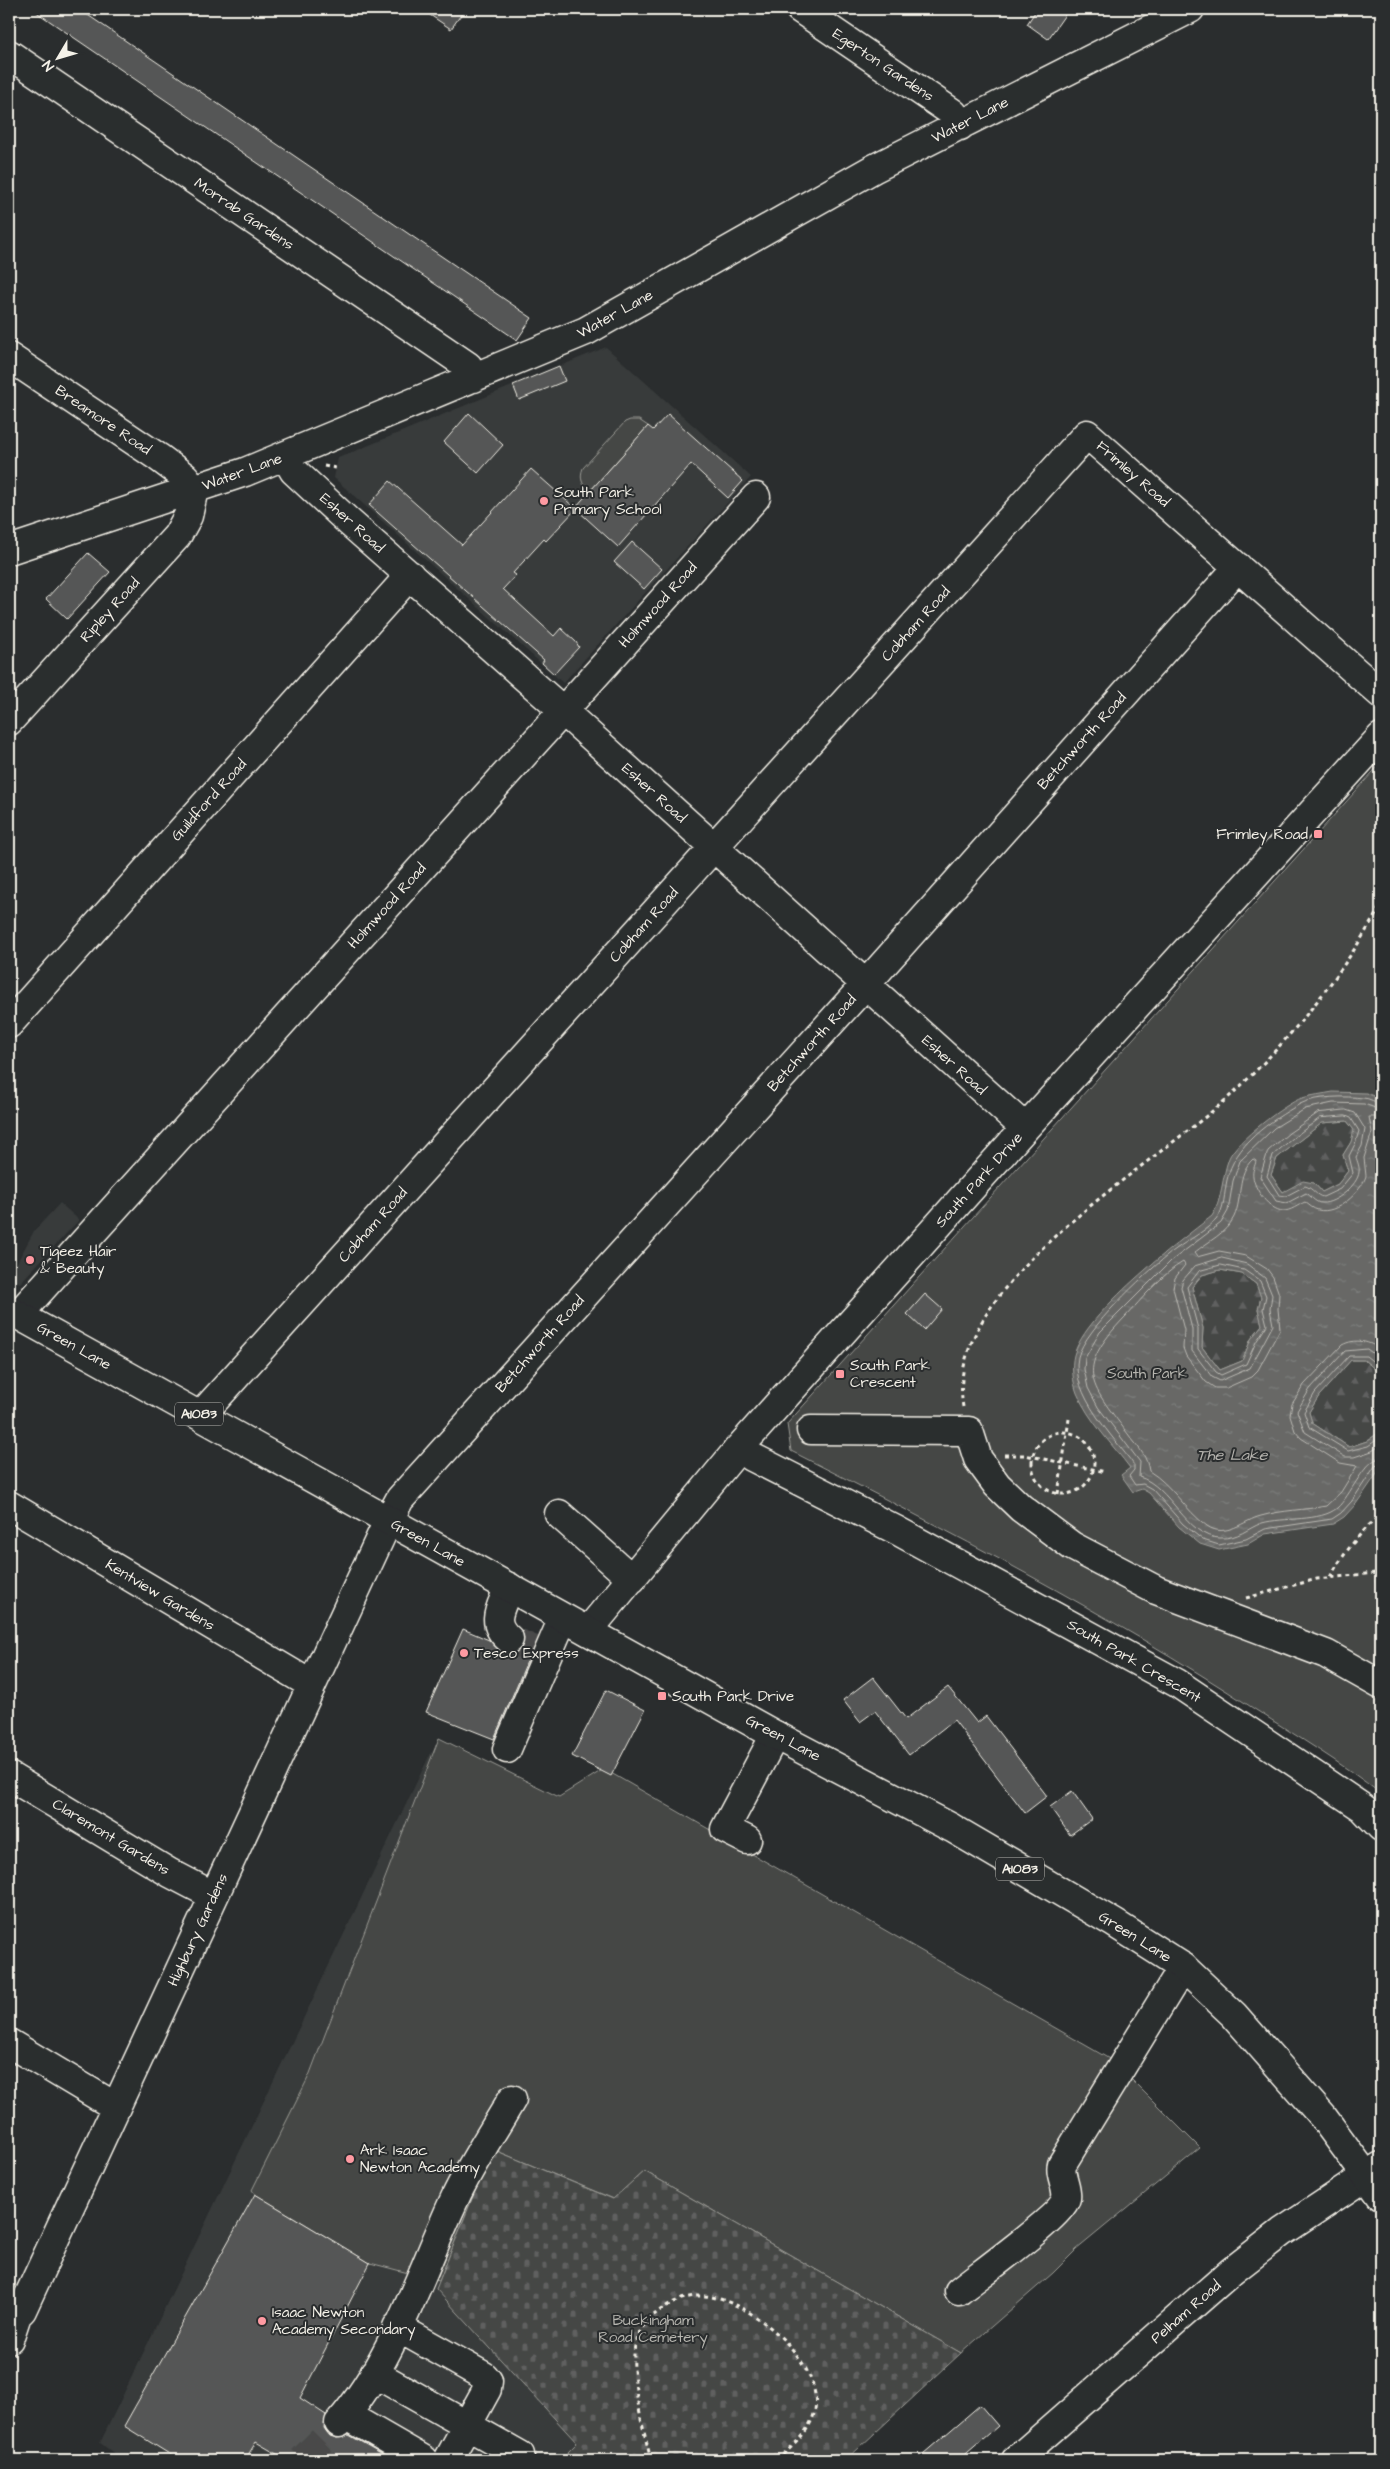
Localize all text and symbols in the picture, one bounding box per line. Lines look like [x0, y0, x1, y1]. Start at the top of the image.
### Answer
street label: Egerton Gardens [828, 23, 938, 108]
north arrow [32, 32, 82, 82]
text: N [38, 56, 59, 75]
street label: Water Lane [928, 92, 1012, 148]
street label: Morrab Gardens [190, 173, 299, 256]
street label: Water Lane [573, 284, 657, 344]
street label: Breamore Road [51, 380, 155, 460]
street label: Frimley Road [1091, 436, 1175, 513]
street label: Water Lane [199, 448, 285, 496]
place label: South Park Primary School [554, 482, 662, 521]
street label: Esher Road [315, 488, 389, 558]
marker: South Park Primary School [538, 495, 550, 507]
street label: Holmwood Road [614, 557, 702, 652]
street label: Ripley Road [75, 573, 146, 648]
street label: Cobham Road [877, 582, 956, 666]
street label: Betchworth Road [1033, 687, 1132, 794]
street label: Guildford Road [166, 754, 252, 846]
street label: Esher Road [617, 758, 691, 828]
place label: Frimley Road [1216, 824, 1308, 846]
marker: Frimley Road [1312, 828, 1324, 840]
street label: Holmwood Road [343, 858, 431, 953]
street label: Cobham Road [605, 883, 684, 967]
street label: Betchworth Road [763, 989, 862, 1096]
street label: Esher Road [917, 1030, 991, 1100]
street label: South Park Drive [930, 1128, 1028, 1232]
street label: Cobham Road [334, 1183, 413, 1267]
place label: Tigeez Hair & Beauty [40, 1241, 116, 1280]
marker: Tigeez Hair & Beauty [24, 1254, 36, 1266]
street label: Betchworth Road [491, 1290, 590, 1397]
street label: Green Lane [33, 1317, 115, 1375]
place label: South Park Crescent [850, 1355, 930, 1393]
park label: South Park [1107, 1363, 1187, 1384]
marker: South Park Crescent [834, 1368, 846, 1380]
road number: A1083 [175, 1402, 223, 1426]
water label: The Lake [1197, 1444, 1269, 1466]
street label: Green Lane [387, 1514, 469, 1572]
street label: Kentview Gardens [101, 1554, 219, 1636]
street label: South Park Crescent [1063, 1614, 1205, 1708]
place label: Tesco Express [474, 1643, 579, 1664]
marker: Tesco Express [458, 1647, 470, 1659]
place label: South Park Drive [672, 1686, 794, 1707]
marker: South Park Drive [656, 1690, 668, 1702]
street label: Green Lane [742, 1709, 824, 1767]
street label: Claremont Gardens [48, 1794, 174, 1881]
road number: A1083 [996, 1858, 1044, 1880]
street label: Highbury Gardens [163, 1870, 234, 1990]
street label: Green Lane [1095, 1906, 1175, 1968]
place label: Ark Isaac Newton Academy [360, 2140, 480, 2179]
marker: Ark Isaac Newton Academy [344, 2153, 356, 2165]
street label: Pelham Road [1146, 2275, 1226, 2349]
place label: Isaac Newton Academy Secondary [272, 2302, 415, 2341]
park label: Buckingham Road Cemetery [598, 2310, 708, 2349]
marker: Isaac Newton Academy Secondary [256, 2315, 268, 2327]

